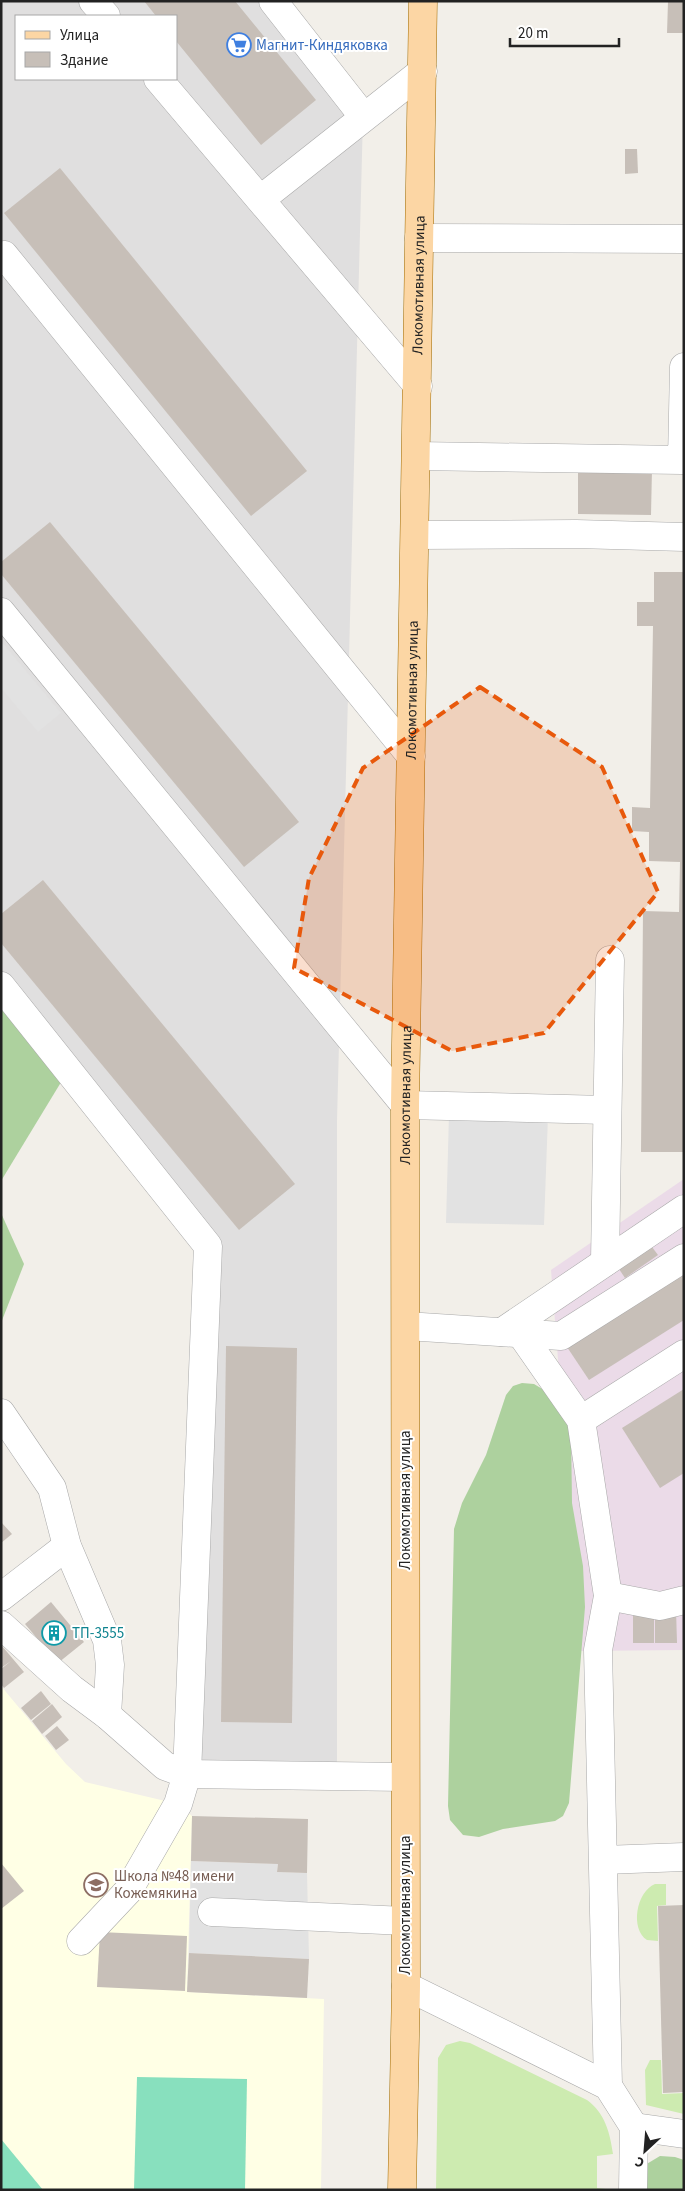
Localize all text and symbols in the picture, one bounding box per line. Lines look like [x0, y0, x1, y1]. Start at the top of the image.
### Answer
legend [15, 15, 178, 80]
scale bar [510, 15, 619, 47]
text: 20 m [518, 23, 548, 44]
text: Улица [60, 25, 99, 46]
supermarket icon: Магнит-Киндяковка [226, 32, 252, 58]
place label: Магнит-Киндяковка [256, 35, 388, 56]
text: Здание [60, 50, 108, 71]
street label: Локомотивная улица [407, 215, 431, 355]
street label: Локомотивная улица [401, 620, 424, 760]
street label: Локомотивная улица [395, 1025, 417, 1165]
street label: Локомотивная улица [395, 1430, 416, 1570]
building icon: ТП-3555 [41, 1620, 67, 1646]
place label: ТП-3555 [72, 1623, 124, 1644]
street label: Локомотивная улица [395, 1835, 416, 1975]
place label: Школа №48 имени Кожемякина [114, 1866, 235, 1904]
school or university icon: Школа №48 имени Кожемякина [83, 1872, 109, 1898]
north arrow [620, 2126, 670, 2176]
text: С [632, 2151, 648, 2173]

